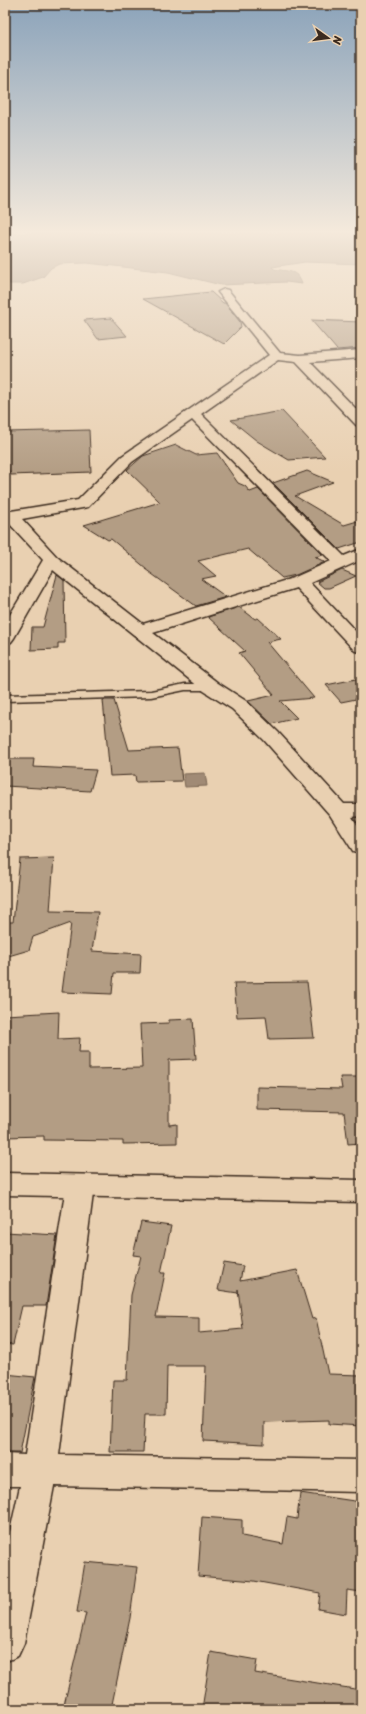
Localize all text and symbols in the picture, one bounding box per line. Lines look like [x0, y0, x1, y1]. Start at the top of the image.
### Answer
north arrow [308, 18, 348, 58]
text: N [327, 33, 348, 47]

